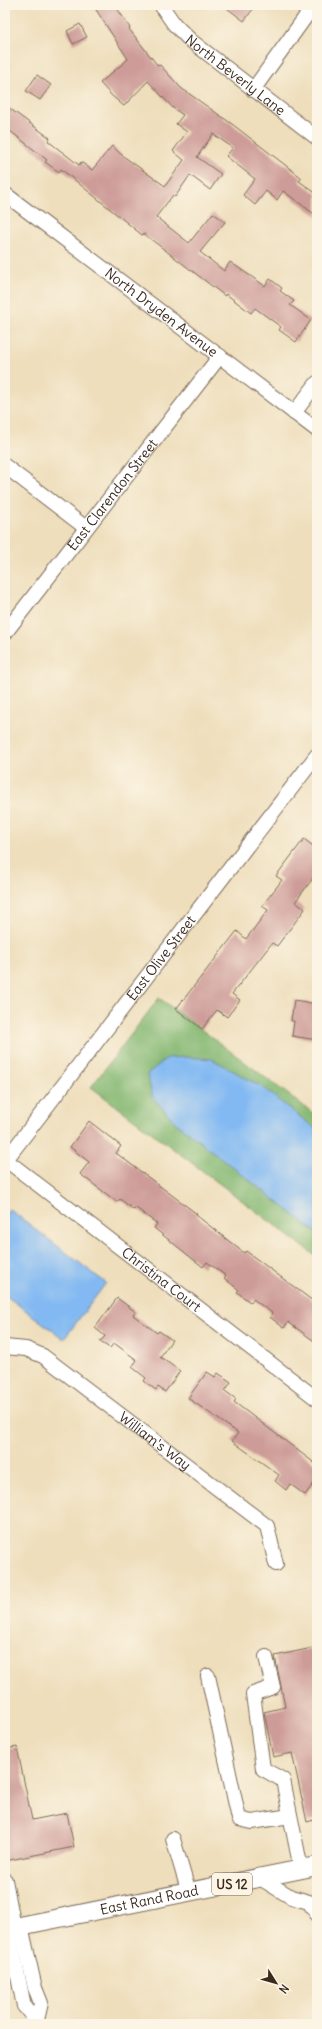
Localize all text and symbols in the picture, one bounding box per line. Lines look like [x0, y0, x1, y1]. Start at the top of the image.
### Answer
street label: North Beverly Lane [182, 31, 289, 119]
street label: North Dryden Avenue [101, 264, 221, 361]
street label: East Clarendon Street [63, 435, 161, 554]
street label: East Olive Street [123, 912, 200, 1004]
street label: Christina Court [118, 1243, 205, 1316]
street label: William's Way [115, 1408, 195, 1474]
road number: US 12 [212, 1873, 252, 1895]
street label: East Rand Road [98, 1881, 200, 1919]
north arrow [256, 1963, 296, 2003]
text: N [276, 1982, 292, 1996]

